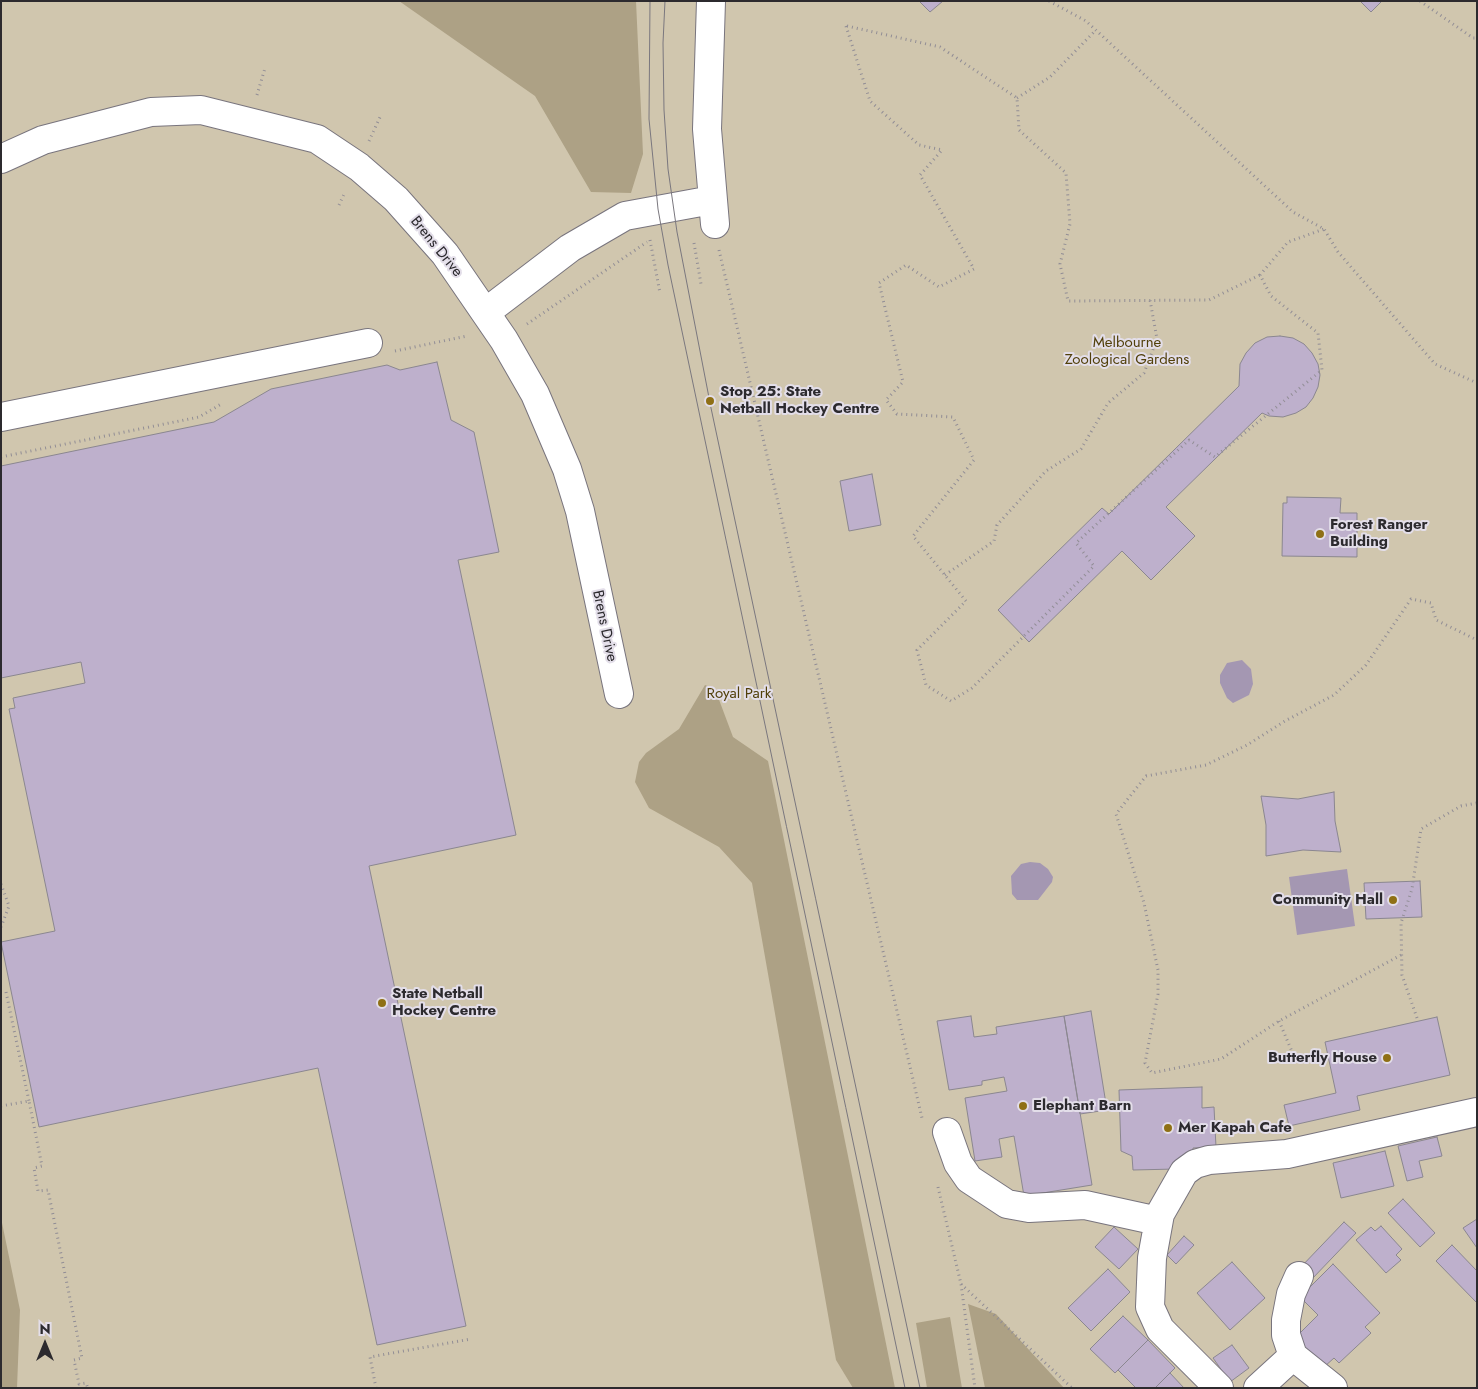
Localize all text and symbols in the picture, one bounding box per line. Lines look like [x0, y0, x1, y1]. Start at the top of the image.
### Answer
street label: Brens Drive [406, 213, 466, 281]
park label: Melbourne Zoological Gardens [1065, 334, 1189, 369]
place label: Stop 25: State Netball Hockey Centre [720, 383, 879, 418]
marker: Stop 25: State Netball Hockey Centre [704, 395, 716, 407]
place label: Forest Ranger Building [1330, 516, 1428, 551]
marker: Forest Ranger Building [1314, 528, 1326, 540]
street label: Brens Drive [588, 589, 620, 663]
park label: Royal Park [707, 685, 771, 703]
place label: Community Hall [1273, 891, 1383, 909]
marker: Community Hall [1387, 894, 1399, 906]
place label: State Netball Hockey Centre [392, 985, 496, 1020]
marker: State Netball Hockey Centre [376, 997, 388, 1009]
place label: Butterfly House [1268, 1049, 1377, 1067]
marker: Butterfly House [1381, 1052, 1393, 1064]
place label: Elephant Barn [1033, 1097, 1131, 1115]
marker: Elephant Barn [1017, 1100, 1029, 1112]
place label: Mer Kapah Cafe [1178, 1119, 1292, 1137]
marker: Mer Kapah Cafe [1162, 1122, 1174, 1134]
north arrow [20, 1319, 70, 1369]
text: N [39, 1319, 51, 1339]

